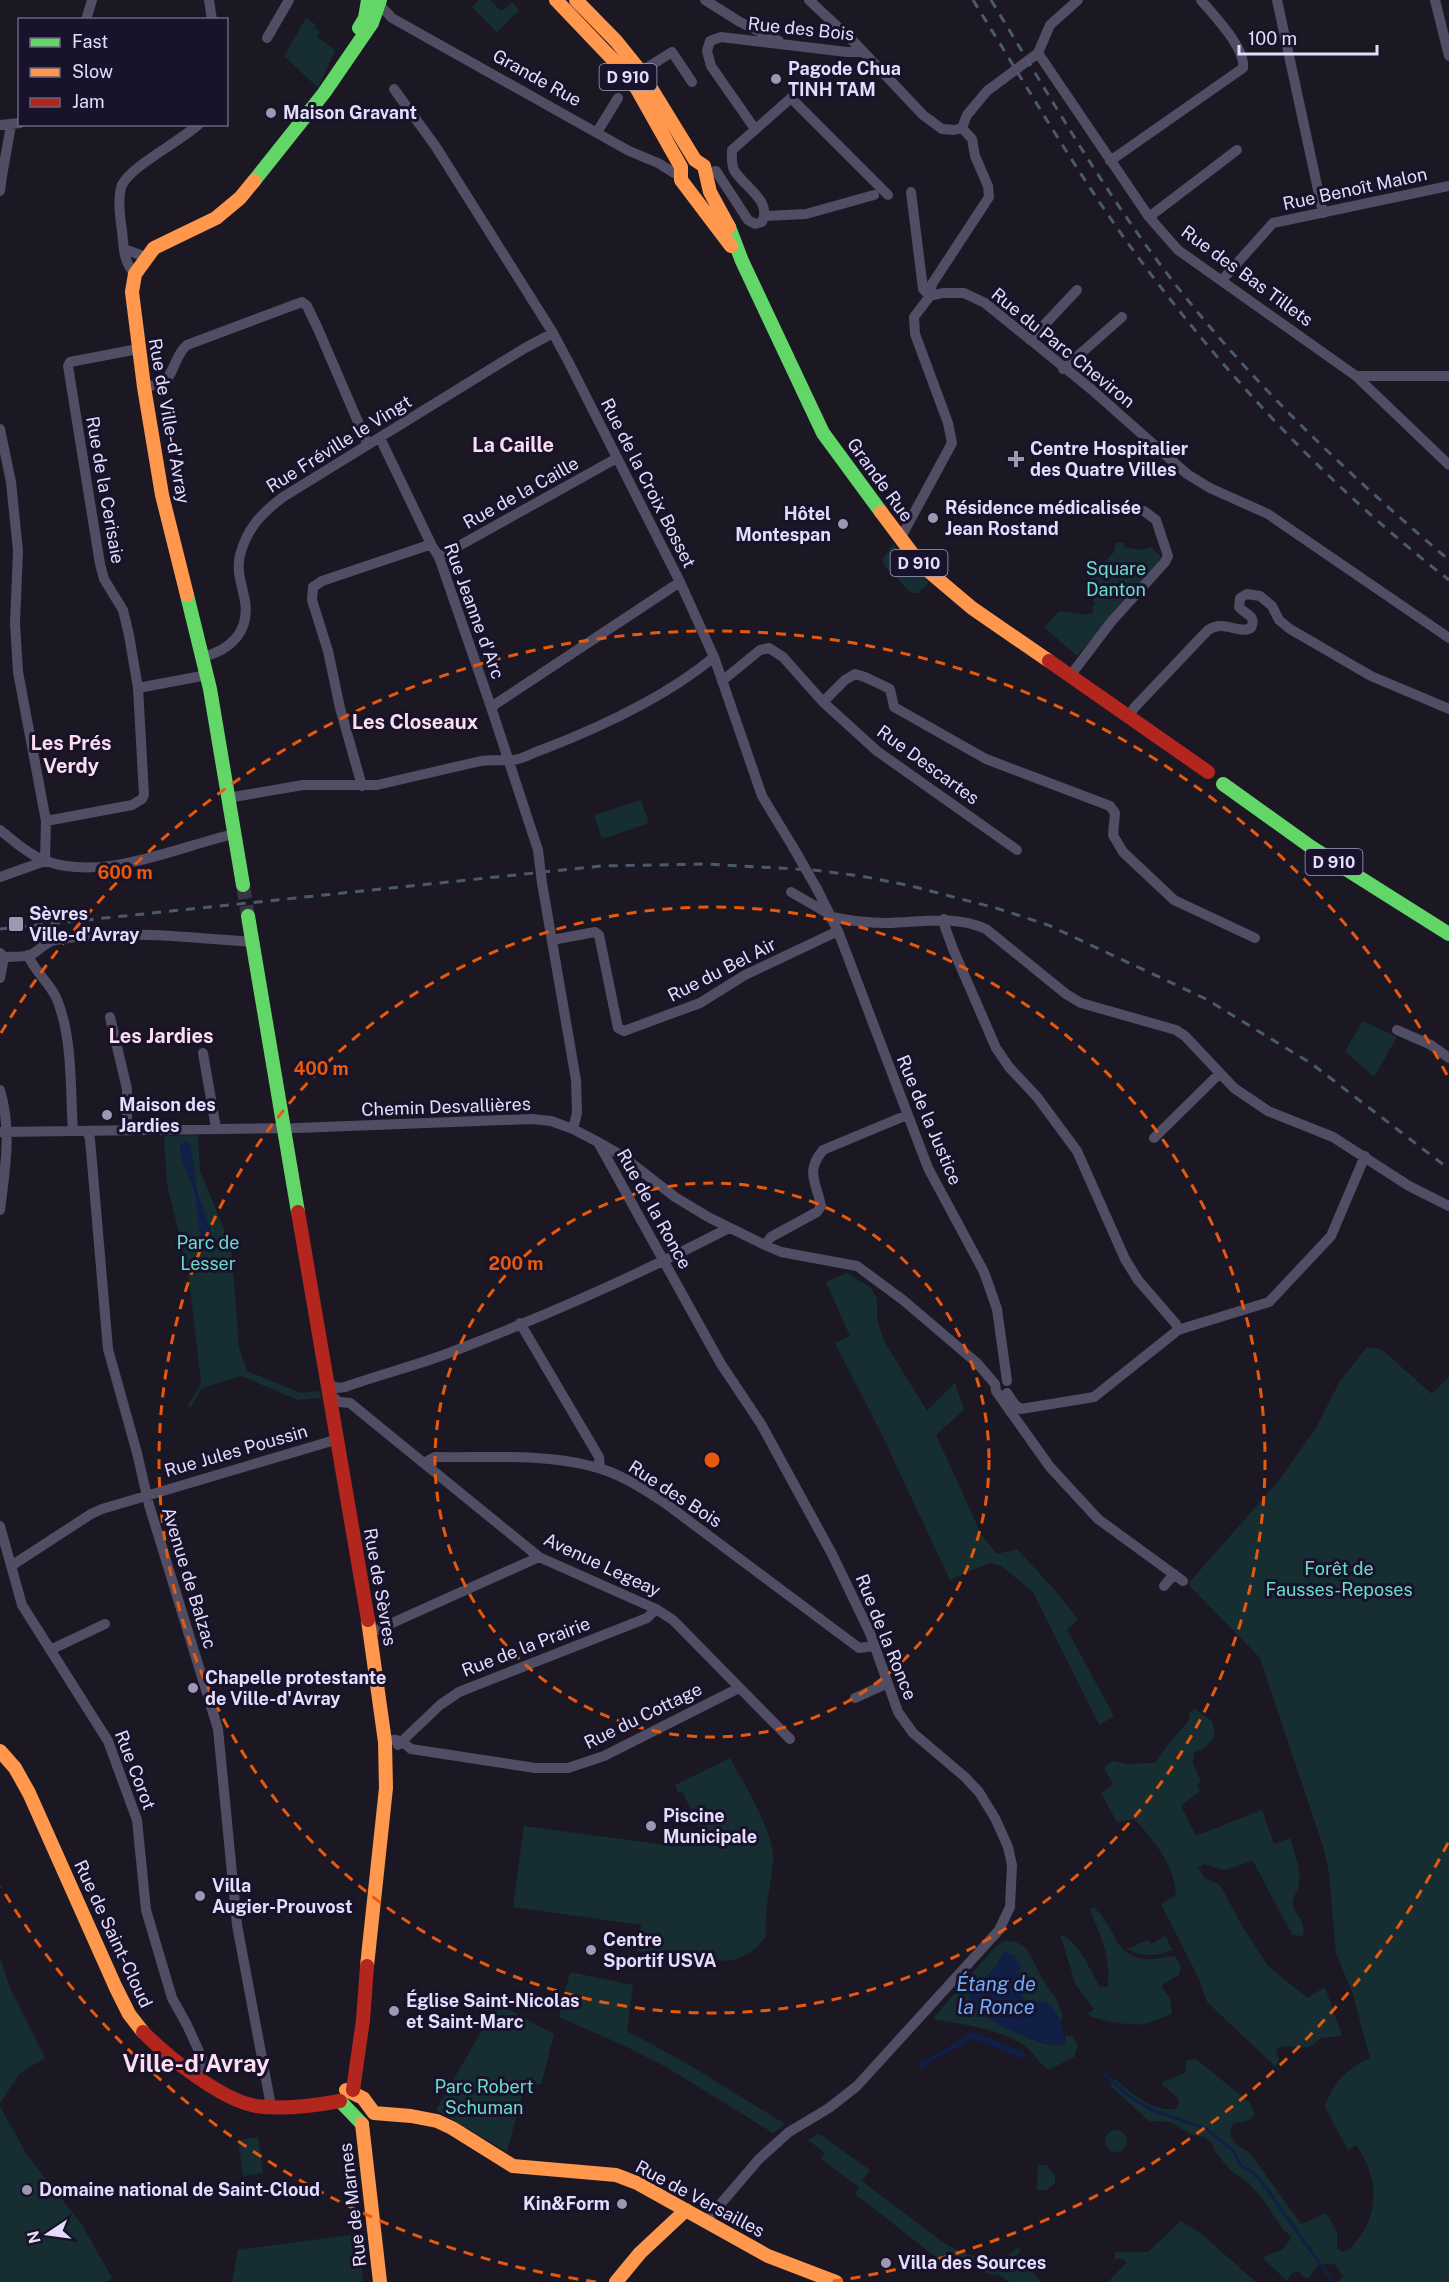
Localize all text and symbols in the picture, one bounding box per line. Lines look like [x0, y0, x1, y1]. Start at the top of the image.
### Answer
street label: Rue des Bois [747, 12, 855, 45]
legend [18, 18, 228, 126]
scale bar [1239, 18, 1377, 56]
text: 100 m [1248, 28, 1297, 49]
text: Fast [72, 31, 108, 52]
street label: Grande Rue [489, 45, 585, 111]
place label: Pagode Chua TINH TAM [788, 58, 901, 100]
text: Slow [72, 61, 113, 82]
road number: D 910 [600, 64, 656, 90]
marker: Pagode Chua TINH TAM [769, 72, 783, 86]
text: Jam [72, 91, 105, 112]
place label: Maison Gravant [283, 102, 417, 123]
marker: Maison Gravant [264, 106, 278, 120]
street label: Rue Benoît Malon [1281, 163, 1429, 214]
street label: Rue des Bas Tillets [1177, 221, 1317, 330]
street label: Rue du Parc Cheviron [987, 283, 1139, 412]
street label: Rue de Ville-d'Avray [145, 337, 194, 506]
street label: Rue Fréville le Vingt [262, 390, 415, 497]
street label: Rue de la Croix Bosset [597, 395, 700, 571]
street label: Rue de la Cerisaie [82, 415, 129, 565]
district label: La Caille [472, 433, 554, 457]
street label: Grande Rue [843, 434, 918, 526]
place label: Centre Hospitalier des Quatre Villes [1030, 438, 1189, 480]
marker: Centre Hospitalier des Quatre Villes [1007, 450, 1025, 468]
street label: Rue de la Caille [459, 452, 582, 533]
place label: Résidence médicalisée Jean Rostand [945, 497, 1141, 539]
place label: Hôtel Montespan [735, 503, 831, 545]
marker: Résidence médicalisée Jean Rostand [926, 511, 940, 525]
marker: Hôtel Montespan [836, 517, 850, 531]
street label: Rue Jeanne d'Arc [440, 540, 509, 682]
road number: D 910 [890, 550, 948, 576]
park label: Square Danton [1086, 558, 1146, 600]
district label: Les Closeaux [352, 710, 479, 734]
street label: Rue Descartes [873, 721, 983, 809]
district label: Les Prés Verdy [30, 731, 112, 778]
road number: D 910 [1306, 849, 1362, 875]
text: 600 m [97, 862, 153, 883]
place label: Sèvres Ville-d'Avray [29, 903, 139, 945]
marker: Sèvres Ville-d'Avray [7, 915, 25, 933]
street label: Rue du Bel Air [664, 933, 779, 1006]
district label: Les Jardies [109, 1024, 213, 1048]
street label: Rue de la Justice [893, 1052, 966, 1188]
text: 400 m [293, 1058, 349, 1079]
street label: Chemin Desvallières [361, 1093, 531, 1120]
place label: Maison des Jardies [119, 1094, 216, 1136]
marker: Maison des Jardies [100, 1108, 114, 1122]
street label: Rue de la Ronce [613, 1145, 696, 1272]
park label: Parc de Lesser [177, 1232, 239, 1274]
text: 200 m [489, 1253, 543, 1274]
street label: Rue Jules Poussin [162, 1420, 310, 1481]
centre of rings [702, 1450, 722, 1470]
street label: Rue des Bois [625, 1456, 726, 1531]
street label: Avenue de Balzac [158, 1504, 221, 1651]
street label: Rue de Sèvres [360, 1526, 401, 1647]
street label: Avenue Legeay [540, 1528, 664, 1601]
park label: Forêt de Fausses-Reposes [1265, 1558, 1413, 1600]
street label: Rue de la Ronce [852, 1571, 921, 1703]
street label: Rue de la Prairie [459, 1612, 593, 1681]
place label: Chapelle protestante de Ville-d'Avray [205, 1667, 386, 1709]
street label: Rue du Cottage [580, 1678, 705, 1753]
marker: Chapelle protestante de Ville-d'Avray [186, 1681, 200, 1695]
street label: Rue Corot [111, 1727, 160, 1812]
place label: Piscine Municipale [663, 1805, 757, 1847]
marker: Piscine Municipale [644, 1819, 658, 1833]
street label: Rue de Saint-Cloud [70, 1857, 157, 2011]
place label: Villa Augier-Prouvost [212, 1875, 353, 1917]
marker: Villa Augier-Prouvost [193, 1889, 207, 1903]
place label: Centre Sportif USVA [603, 1929, 716, 1971]
marker: Centre Sportif USVA [584, 1943, 598, 1957]
water label: Étang de la Ronce [956, 1971, 1036, 2019]
place label: Église Saint-Nicolas et Saint-Marc [406, 1989, 579, 2032]
marker: Église Saint-Nicolas et Saint-Marc [387, 2004, 401, 2018]
district label: Ville-d'Avray [122, 2049, 270, 2077]
park label: Parc Robert Schuman [435, 2076, 533, 2118]
street label: Rue de Marnes [335, 2142, 371, 2268]
street label: Rue de Versailles [632, 2156, 768, 2241]
place label: Domaine national de Saint-Cloud [39, 2179, 320, 2200]
marker: Domaine national de Saint-Cloud [20, 2183, 34, 2197]
place label: Kin&Form [523, 2193, 610, 2214]
marker: Kin&Form [615, 2197, 629, 2211]
north arrow [18, 2204, 78, 2264]
text: N [23, 2229, 45, 2245]
place label: Villa des Sources [898, 2252, 1046, 2273]
marker: Villa des Sources [879, 2256, 893, 2270]

